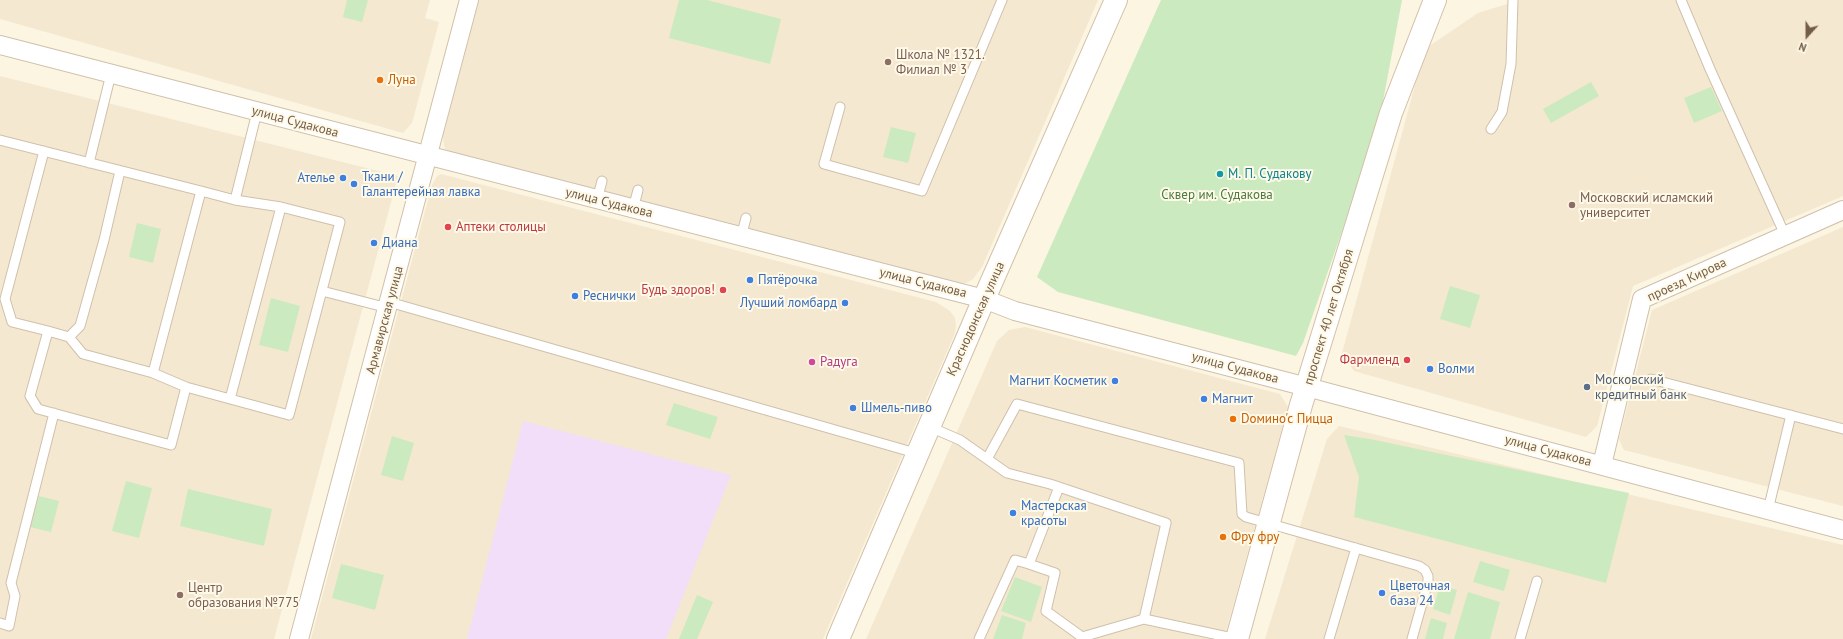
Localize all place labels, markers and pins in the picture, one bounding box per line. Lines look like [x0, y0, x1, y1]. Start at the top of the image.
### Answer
place label: Школа № 1321. Филиал № 3 [896, 47, 985, 78]
marker: Школа № 1321. Филиал № 3 [883, 57, 893, 67]
place label: Луна [388, 72, 416, 88]
marker: Луна [375, 75, 385, 85]
place label: М. П. Судакову [1228, 166, 1312, 182]
place label: Ткани / Галантерейная лавка [362, 169, 480, 200]
marker: М. П. Судакову [1215, 169, 1225, 179]
place label: Ателье [297, 170, 335, 186]
marker: Ателье [338, 173, 348, 183]
marker: Ткани / Галантерейная лавка [349, 179, 359, 189]
place label: Московский исламский университет [1580, 190, 1713, 221]
marker: Московский исламский университет [1567, 200, 1577, 210]
place label: Аптеки столицы [456, 219, 546, 235]
marker: Аптеки столицы [443, 222, 453, 232]
place label: Диана [382, 235, 418, 251]
marker: Диана [369, 238, 379, 248]
place label: Пятёрочка [758, 272, 817, 288]
marker: Пятёрочка [745, 275, 755, 285]
place label: Будь здоров! [641, 282, 715, 298]
marker: Будь здоров! [718, 285, 728, 295]
place label: Реснички [583, 288, 636, 304]
marker: Реснички [570, 291, 580, 301]
place label: Лучший ломбард [740, 295, 837, 311]
marker: Лучший ломбард [840, 298, 850, 308]
place label: Фармленд [1340, 352, 1399, 368]
place label: Радуга [820, 354, 858, 370]
marker: Фармленд [1402, 355, 1412, 365]
marker: Радуга [807, 357, 817, 367]
place label: Волми [1438, 361, 1475, 377]
marker: Волми [1425, 364, 1435, 374]
place label: Московский кредитный банк [1595, 372, 1687, 403]
place label: Магнит Косметик [1009, 373, 1107, 389]
marker: Магнит Косметик [1110, 376, 1120, 386]
marker: Московский кредитный банк [1582, 382, 1592, 392]
place label: Магнит [1212, 391, 1253, 407]
marker: Магнит [1199, 394, 1209, 404]
place label: Шмель-пиво [861, 400, 932, 416]
marker: Шмель-пиво [848, 403, 858, 413]
place label: Dомино'с Пицца [1241, 411, 1333, 427]
marker: Dомино'с Пицца [1228, 414, 1238, 424]
place label: Мастерская красоты [1021, 498, 1087, 529]
marker: Мастерская красоты [1008, 508, 1018, 518]
place label: Фру фру [1231, 529, 1279, 545]
marker: Фру фру [1218, 532, 1228, 542]
place label: Цветочная база 24 [1390, 578, 1450, 609]
place label: Центр образования №775 [188, 580, 299, 611]
marker: Цветочная база 24 [1377, 588, 1387, 598]
marker: Центр образования №775 [175, 590, 185, 600]

